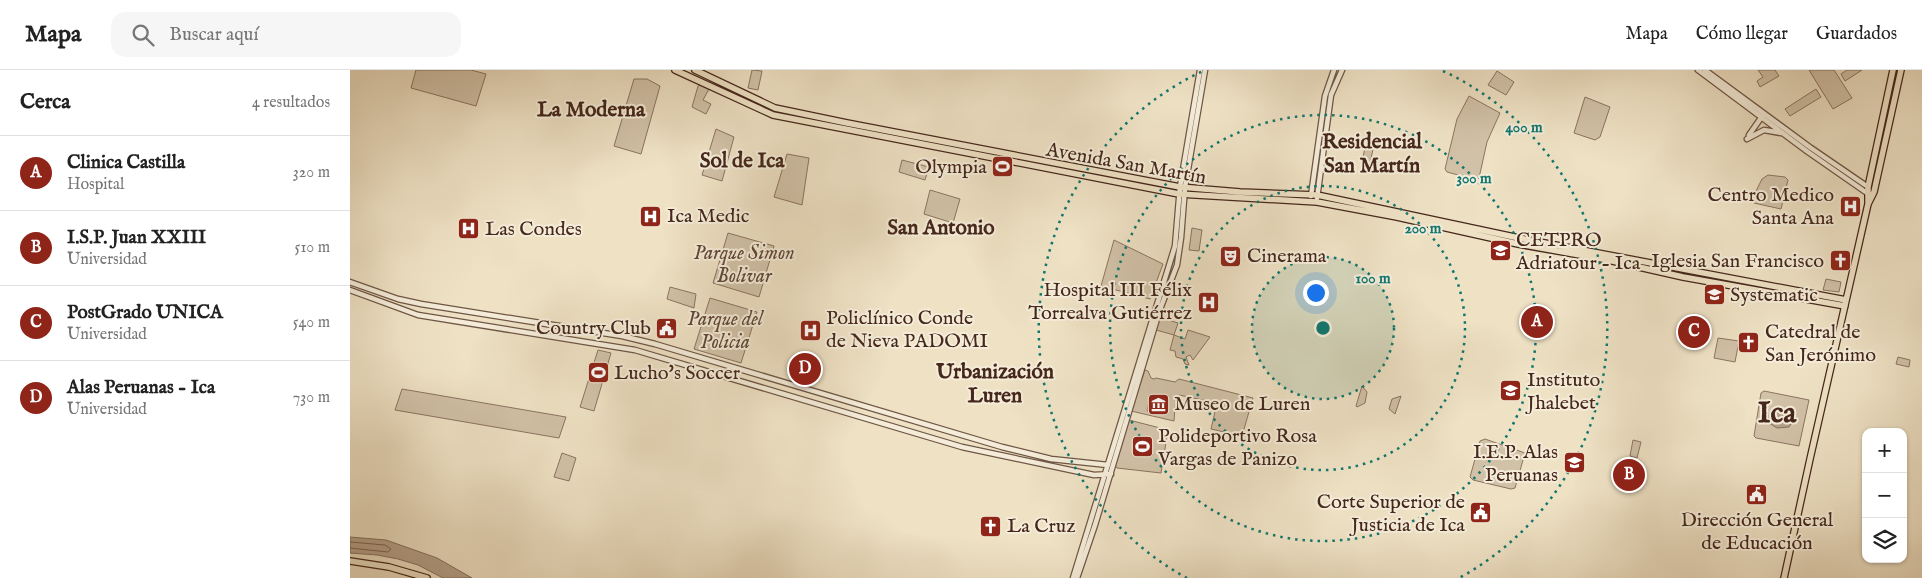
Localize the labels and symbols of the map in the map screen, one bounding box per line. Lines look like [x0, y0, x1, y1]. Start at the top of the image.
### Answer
district label: La Moderna [537, 97, 646, 124]
text: 400 m [1506, 118, 1543, 137]
district label: Residencial San Martín [1322, 129, 1423, 180]
street label: Avenida San Martín [1043, 137, 1208, 190]
district label: Sol de Ica [700, 148, 785, 175]
place label: Olympia [915, 155, 987, 180]
sports icon: Olympia [991, 155, 1015, 179]
text: 300 m [1456, 169, 1492, 188]
place label: Centro Medico Santa Ana [1707, 183, 1834, 231]
hospital icon: Centro Medico Santa Ana [1838, 195, 1862, 219]
hospital icon: Ica Medic [639, 204, 663, 228]
place label: Ica Medic [667, 204, 749, 229]
district label: San Antonio [887, 215, 995, 242]
hospital icon: Las Condes [457, 217, 481, 241]
place label: Las Condes [485, 217, 582, 242]
text: 200 m [1405, 219, 1442, 238]
place label: CETPRO Adriatour - Ica [1515, 228, 1641, 276]
school or university icon: CETPRO Adriatour - Ica [1488, 239, 1512, 263]
park label: Parque Simon Bolivar [693, 241, 795, 289]
theatre icon: Cinerama [1219, 244, 1243, 268]
place label: Cinerama [1247, 244, 1327, 269]
place label: Iglesia San Francisco [1651, 249, 1824, 274]
church icon: Iglesia San Francisco [1828, 249, 1852, 273]
text: 100 m [1355, 269, 1391, 288]
place label: Hospital III Félix Torrealva Gutiérrez [1028, 278, 1192, 326]
your location [1303, 280, 1329, 306]
school or university icon: Systematic [1702, 283, 1726, 307]
place label: Systematic [1730, 283, 1818, 308]
hospital icon: Hospital III Félix Torrealva Gutiérrez [1196, 290, 1220, 314]
pin: A [1521, 303, 1553, 341]
place label: Policlínico Conde de Nieva PADOMI [826, 306, 988, 354]
park label: Parque del Policia [687, 307, 765, 355]
pin: C [1678, 313, 1710, 351]
place label: Country Club [536, 316, 651, 341]
public building icon: Country Club [655, 316, 679, 340]
hospital icon: Policlínico Conde de Nieva PADOMI [798, 318, 822, 342]
centre of rings [1314, 319, 1332, 337]
place label: Catedral de San Jerónimo [1765, 320, 1876, 368]
church icon: Catedral de San Jerónimo [1737, 331, 1761, 355]
pin: D [789, 350, 821, 388]
district label: Urbanización Luren [935, 359, 1054, 410]
sports icon: Lucho's Soccer [586, 361, 610, 385]
place label: Lucho's Soccer [614, 361, 741, 386]
place label: Instituto Jhalebet [1525, 368, 1600, 416]
school or university icon: Instituto Jhalebet [1499, 379, 1523, 403]
museum icon: Museo de Luren [1146, 392, 1170, 416]
place label: Museo de Luren [1174, 392, 1311, 417]
district label: Ica [1758, 395, 1797, 433]
place label: Polideportivo Rosa Vargas de Panizo [1157, 424, 1317, 472]
sports icon: Polideportivo Rosa Vargas de Panizo [1130, 435, 1154, 459]
place label: I.E.P. Alas Peruanas [1473, 440, 1558, 488]
school or university icon: I.E.P. Alas Peruanas [1562, 451, 1586, 475]
pin: B [1613, 456, 1645, 494]
public building icon: Dirección General de Educación [1745, 482, 1769, 506]
place label: Corte Superior de Justicia de Ica [1317, 490, 1465, 538]
public building icon: Corte Superior de Justicia de Ica [1469, 501, 1493, 525]
place label: Dirección General de Educación [1681, 508, 1834, 556]
church icon: La Cruz [979, 514, 1003, 538]
place label: La Cruz [1007, 514, 1075, 539]

